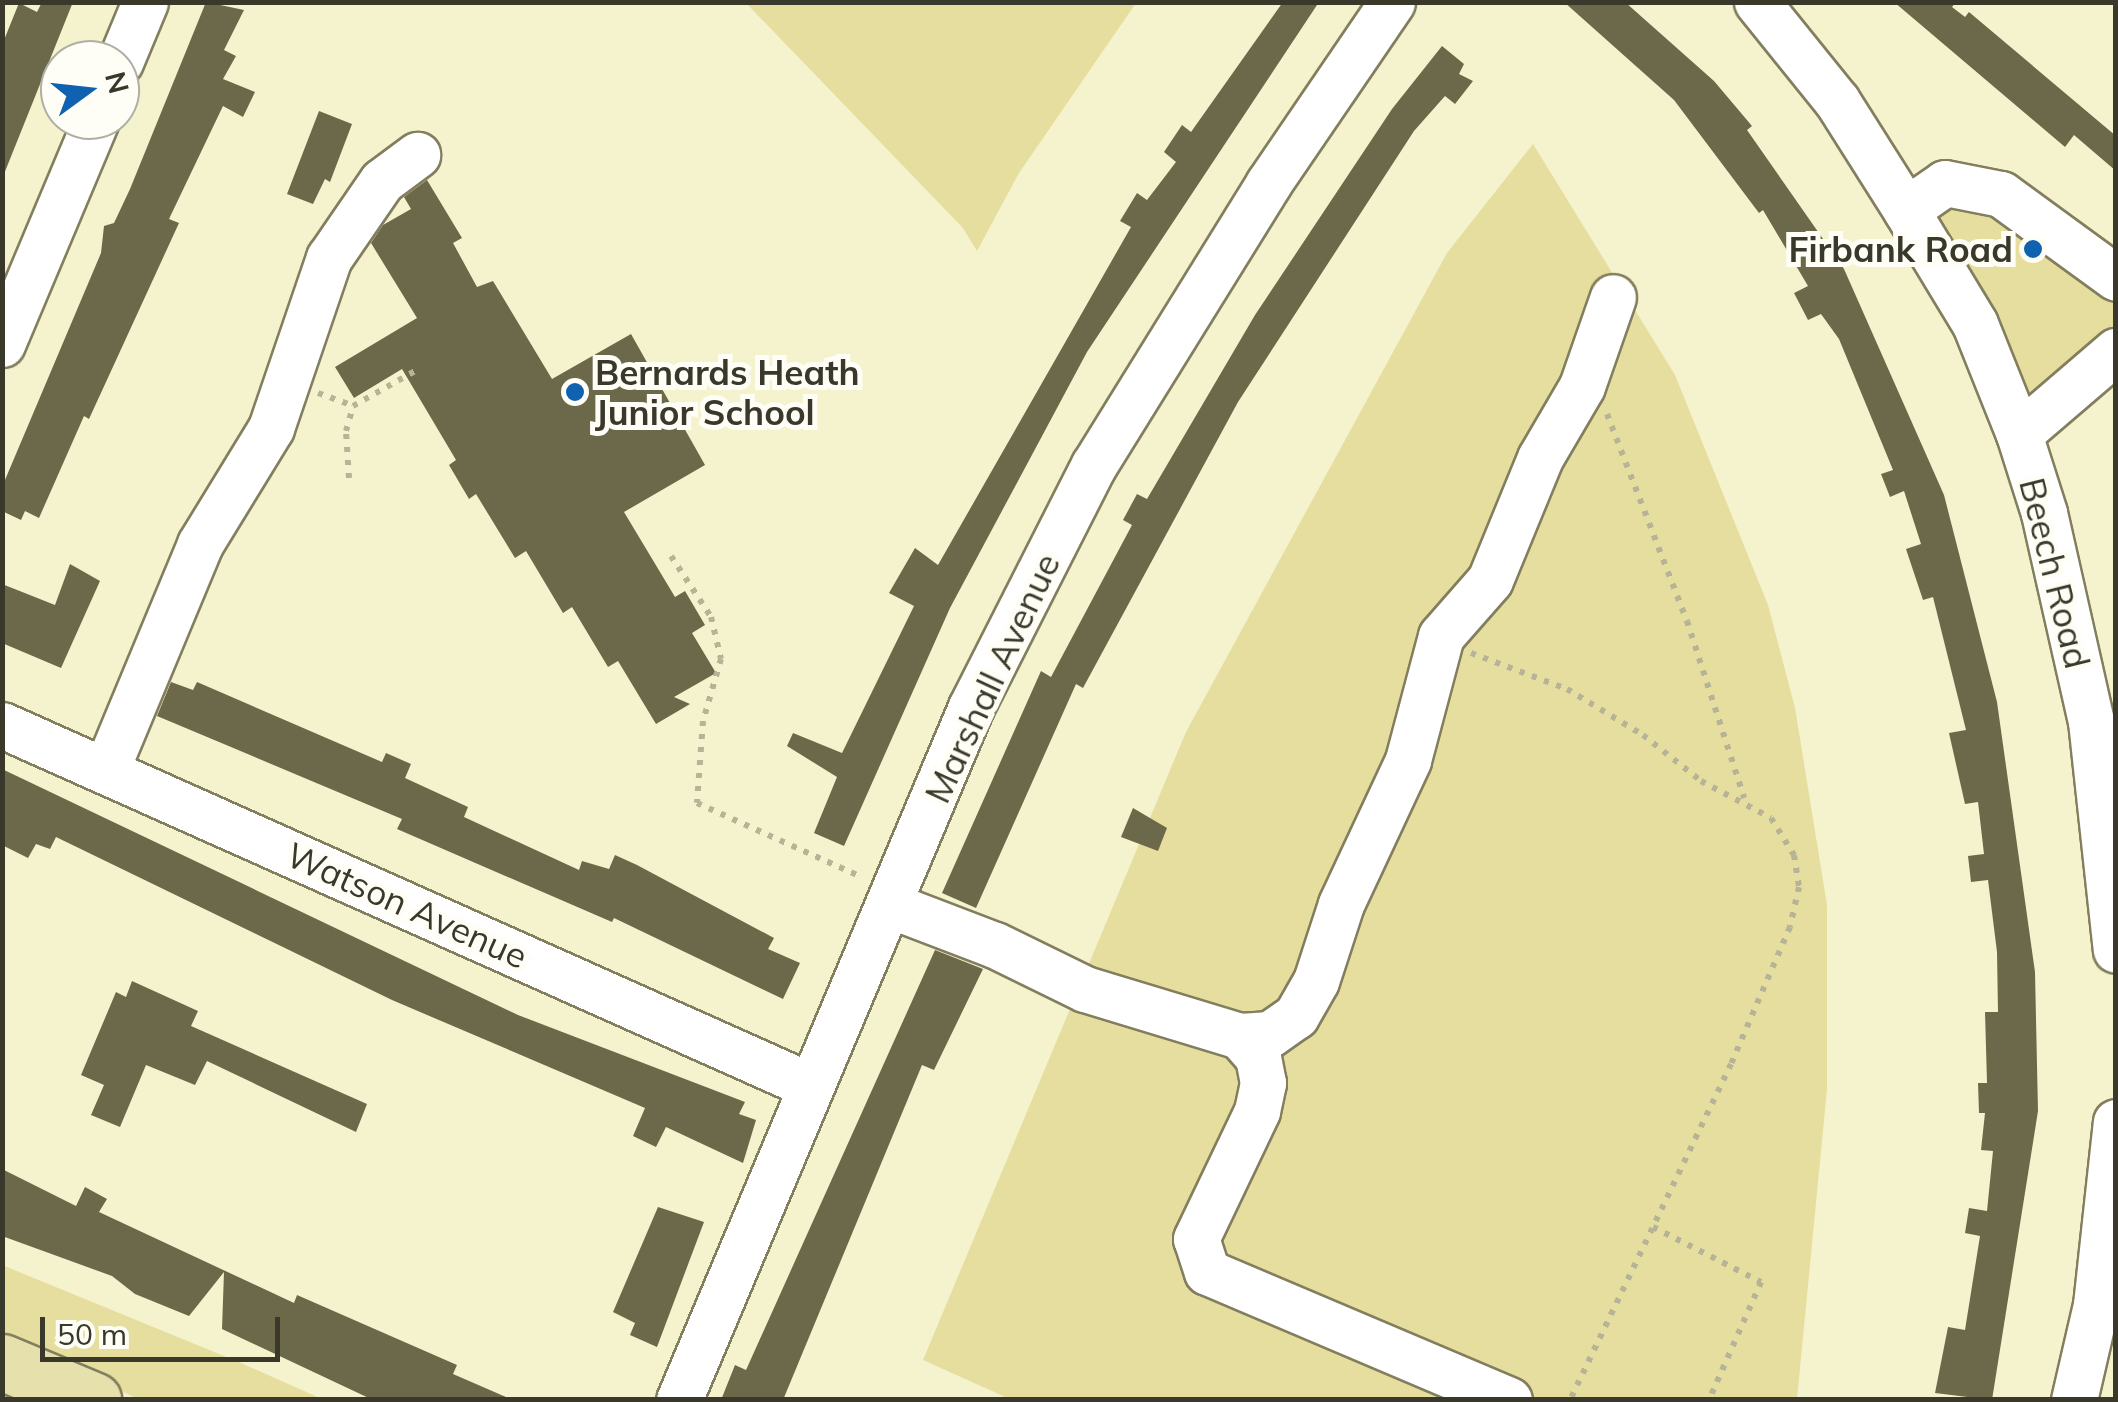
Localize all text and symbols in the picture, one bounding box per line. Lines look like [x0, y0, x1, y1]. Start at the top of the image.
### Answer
north arrow [40, 40, 140, 140]
text: N [98, 68, 137, 97]
place label: Firbank Road [1788, 228, 2013, 270]
marker: Firbank Road [2022, 238, 2044, 260]
place label: Bernards Heath Junior School [595, 351, 860, 433]
marker: Bernards Heath Junior School [564, 381, 586, 403]
street label: Beech Road [2011, 473, 2099, 673]
street label: Marshall Avenue [916, 547, 1068, 809]
street label: Watson Avenue [280, 833, 534, 977]
scale bar [45, 1297, 285, 1359]
text: 50 m [57, 1315, 127, 1353]

